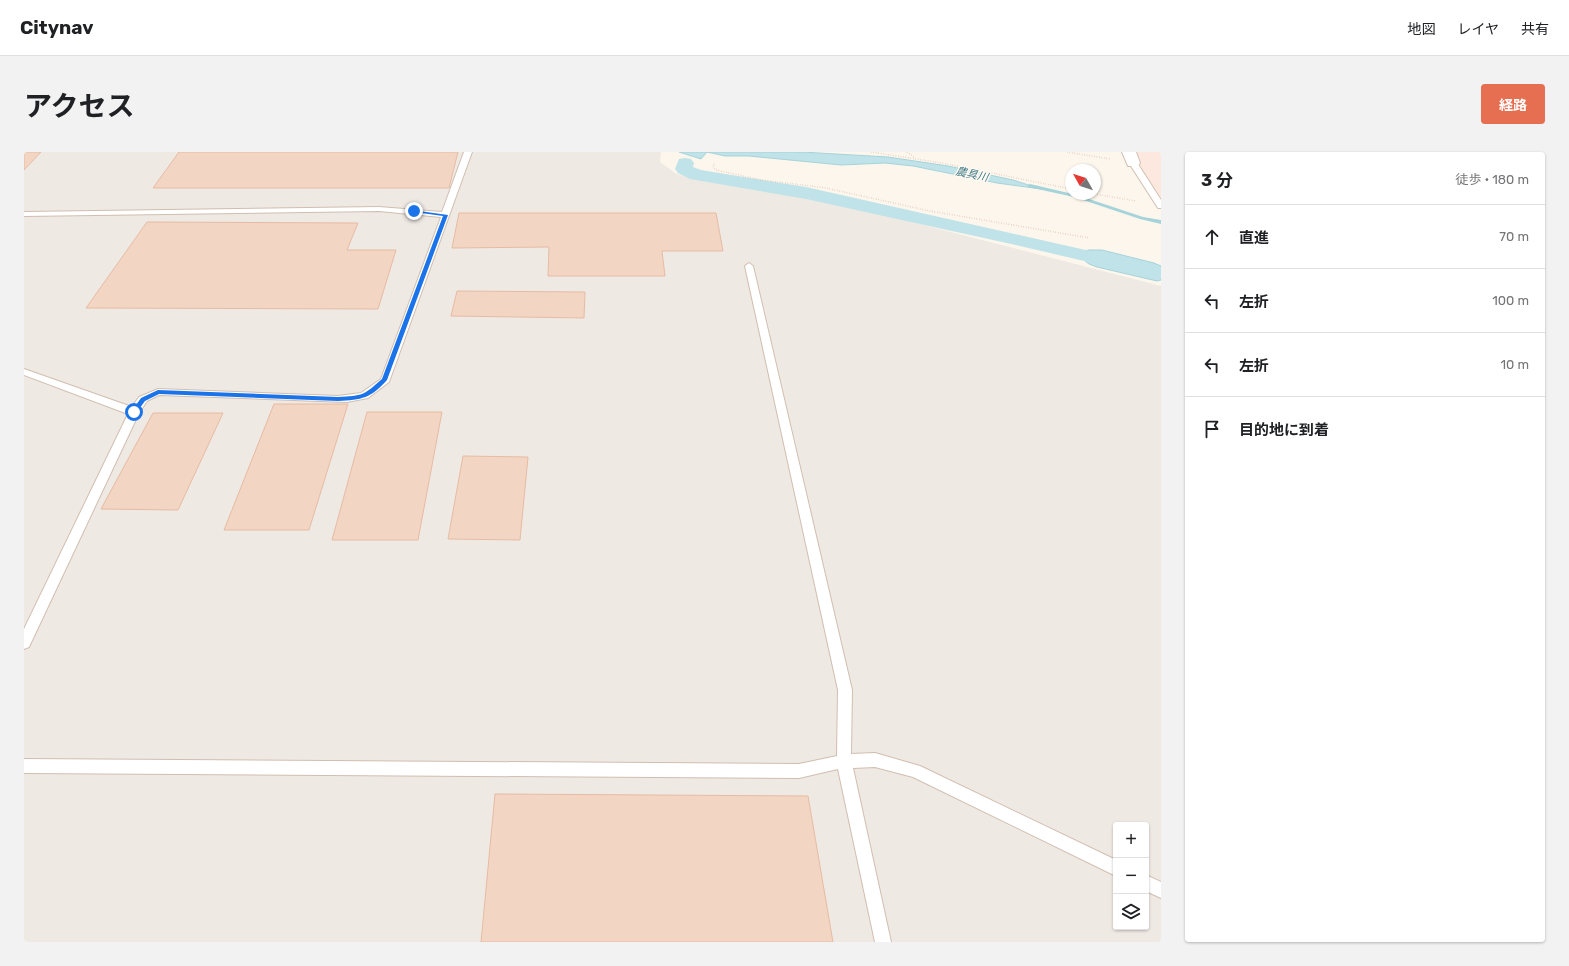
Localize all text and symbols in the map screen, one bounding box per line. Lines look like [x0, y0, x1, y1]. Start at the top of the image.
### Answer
text: Citynav [20, 16, 93, 39]
text: 地図 [1407, 21, 1435, 38]
text: レイヤ [1457, 21, 1499, 38]
text: 共有 [1521, 21, 1549, 38]
button: 経路 [1481, 84, 1545, 124]
text: アクセス [24, 90, 135, 123]
north arrow [1065, 164, 1101, 200]
water label: 農具川 [954, 165, 990, 184]
text: 3 分 [1201, 170, 1233, 190]
text: 徒歩 · 180 m [1456, 172, 1529, 187]
route end [405, 202, 423, 220]
icon: ahead [1201, 226, 1223, 248]
text: 直進 [1239, 229, 1269, 247]
text: 70 m [1499, 229, 1529, 244]
icon: left [1201, 290, 1223, 312]
text: 左折 [1239, 293, 1269, 311]
text: 100 m [1492, 293, 1529, 308]
icon: left [1201, 354, 1223, 376]
text: 左折 [1239, 357, 1269, 375]
text: 10 m [1500, 357, 1529, 372]
route start [125, 403, 143, 421]
icon: arrive [1201, 418, 1223, 440]
text: 目的地に到着 [1239, 421, 1329, 439]
map controls [1113, 822, 1149, 930]
button: + [1113, 822, 1149, 858]
button: − [1113, 858, 1149, 894]
button: layers [1113, 894, 1149, 930]

